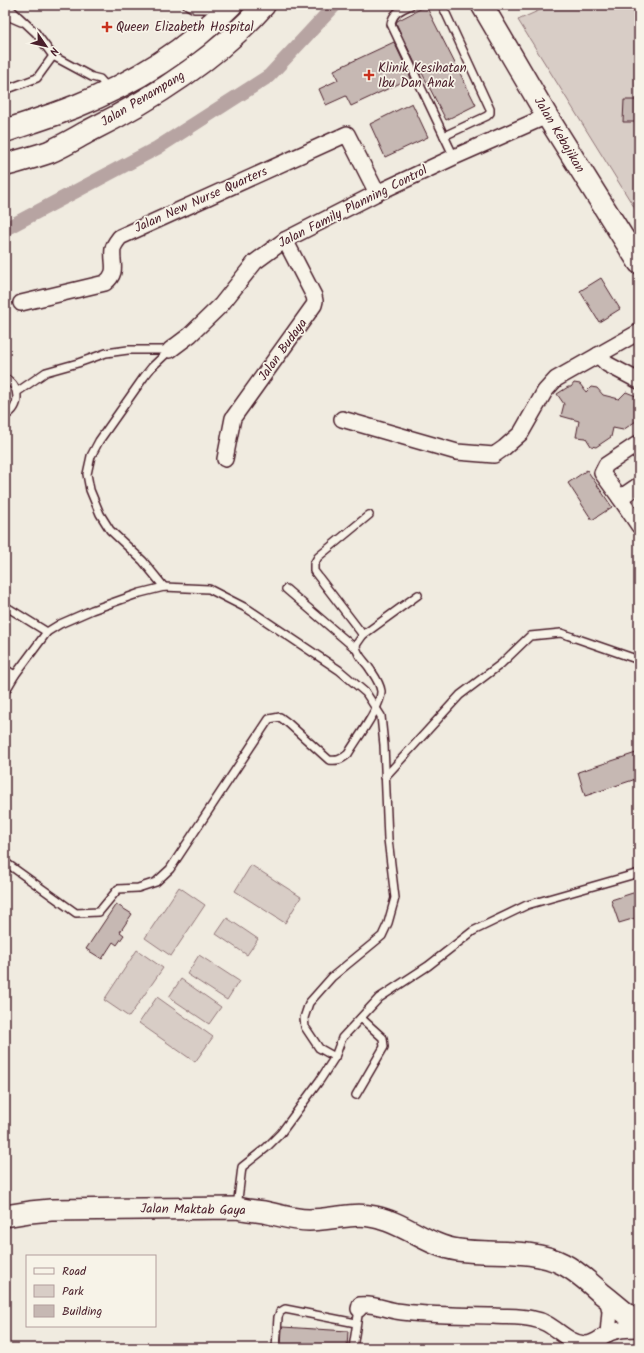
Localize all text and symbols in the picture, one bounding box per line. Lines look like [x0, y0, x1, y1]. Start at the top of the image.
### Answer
place label: Queen Elizabeth Hospital [116, 17, 254, 38]
marker: Queen Elizabeth Hospital [101, 21, 113, 33]
north arrow [26, 26, 66, 66]
text: N [44, 43, 63, 59]
place label: Klinik Kesihatan Ibu Dan Anak [378, 58, 467, 94]
street label: Jalan Penampang [97, 65, 189, 133]
marker: Klinik Kesihatan Ibu Dan Anak [363, 69, 375, 81]
street label: Jalan Kebajikan [528, 93, 590, 177]
street label: Jalan Family Planning Control [275, 160, 431, 254]
street label: Jalan New Nurse Quarters [131, 161, 271, 239]
street label: Jalan Budaya [253, 314, 313, 386]
street label: Jalan Maktab Gaya [140, 1199, 246, 1221]
legend [26, 1255, 156, 1327]
text: Road [62, 1262, 87, 1281]
text: Park [62, 1282, 84, 1301]
text: Building [62, 1302, 102, 1321]

